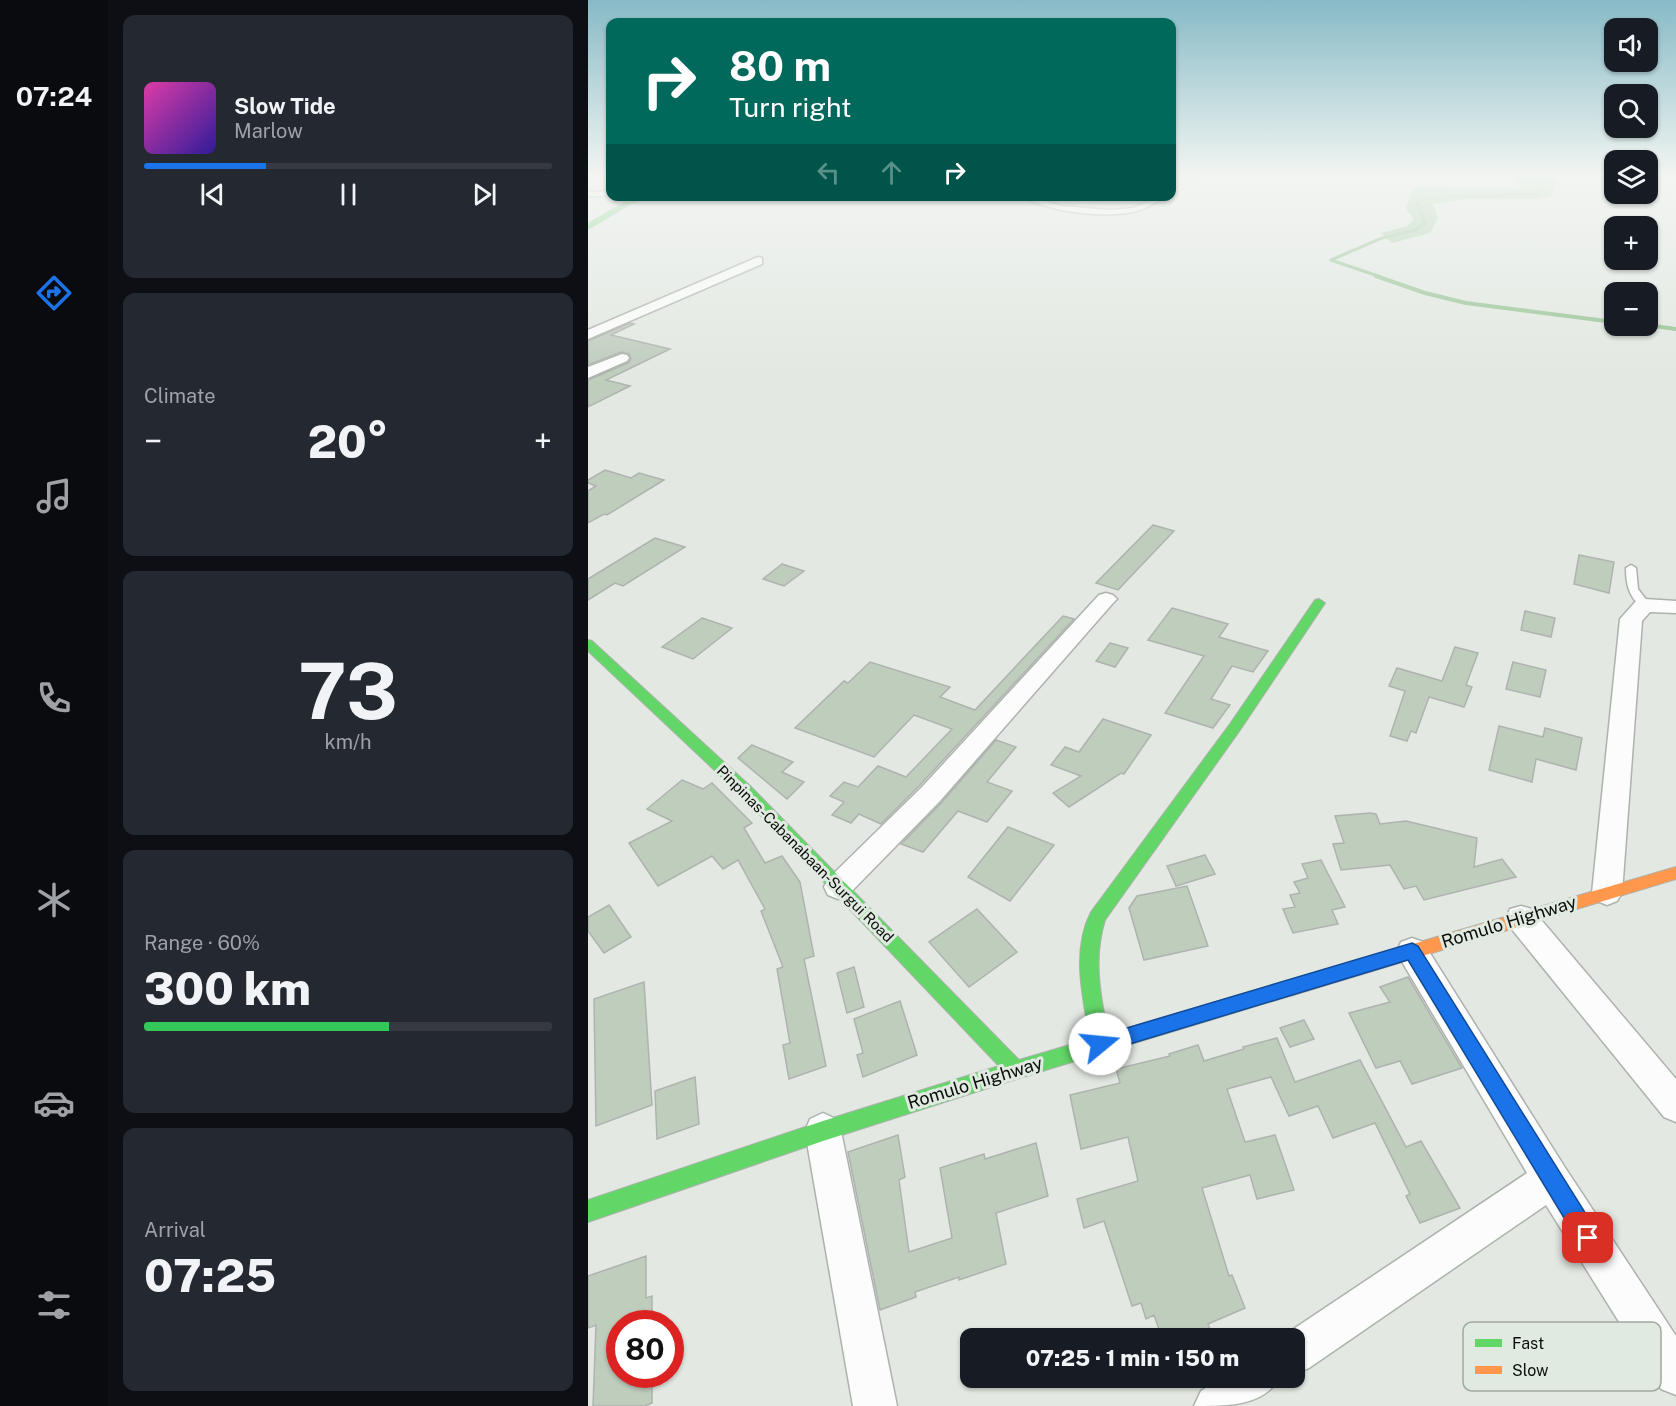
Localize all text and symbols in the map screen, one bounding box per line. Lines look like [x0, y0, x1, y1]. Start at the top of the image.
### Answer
map controls [1604, 18, 1658, 336]
button: sound [1604, 18, 1658, 72]
text: 80 m [729, 41, 831, 90]
icon: right [630, 42, 708, 120]
text: 07:24 [16, 80, 92, 112]
button: search [1604, 84, 1658, 138]
text: Turn right [729, 91, 852, 123]
text: Slow Tide [234, 93, 336, 119]
text: Marlow [234, 119, 303, 143]
button: layers [1604, 150, 1658, 204]
icon: left [812, 156, 845, 189]
icon: ahead [875, 156, 908, 189]
icon: right [938, 156, 971, 189]
icon: previous [196, 178, 229, 211]
icon: pause [332, 178, 365, 211]
icon: next [468, 178, 501, 211]
button: + [1604, 216, 1658, 270]
icon: directions [33, 272, 75, 314]
button: − [1604, 282, 1658, 336]
text: Climate [144, 384, 216, 408]
text: 20° [308, 415, 388, 468]
text: − [144, 422, 162, 460]
text: + [534, 422, 552, 460]
icon: music [33, 475, 75, 517]
text: 73 [298, 645, 398, 737]
icon: phone [33, 677, 75, 719]
text: km/h [324, 730, 372, 754]
street label: Pinpinas-Cabanabaan-Surgui Road [714, 762, 897, 945]
icon: climate [33, 879, 75, 921]
street label: Romulo Highway [1439, 891, 1579, 952]
text: Range · 60% [144, 931, 260, 955]
text: 300 km [144, 962, 311, 1015]
position arrow [1068, 1012, 1132, 1076]
street label: Romulo Highway [905, 1052, 1045, 1113]
icon: car [33, 1082, 75, 1124]
pin [1562, 1212, 1613, 1263]
text: Arrival [144, 1218, 206, 1242]
icon: arrive [1571, 1221, 1604, 1254]
text: 07:25 [144, 1249, 276, 1302]
icon: filters [33, 1284, 75, 1326]
speed limit sign: 80 [606, 1310, 684, 1388]
legend [1463, 1322, 1661, 1391]
text: Fast [1512, 1334, 1544, 1353]
text: 07:25 · 1 min · 150 m [1026, 1345, 1239, 1371]
text: Slow [1512, 1361, 1549, 1380]

